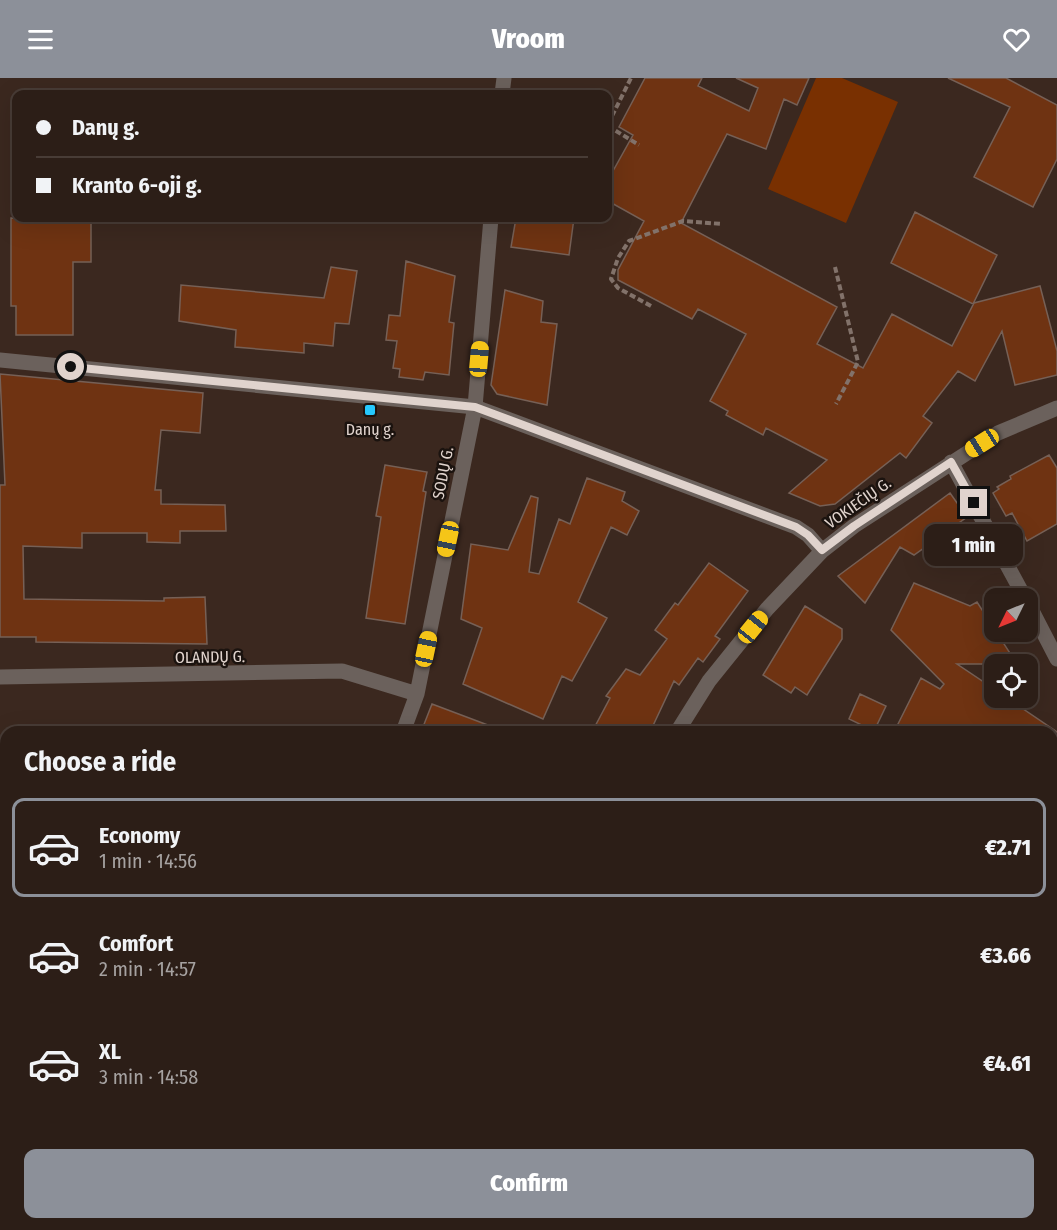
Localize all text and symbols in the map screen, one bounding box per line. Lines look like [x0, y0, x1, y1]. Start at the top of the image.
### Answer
icon: menu [24, 23, 57, 56]
text: Vroom [492, 23, 565, 55]
icon: heart [1000, 23, 1033, 56]
text: Danų g. [72, 114, 139, 141]
text: Kranto 6-oji g. [72, 172, 202, 199]
car [468, 340, 490, 378]
route start [57, 353, 84, 380]
marker: Danų g. [363, 403, 377, 417]
place label: Danų g. [346, 420, 394, 439]
car [962, 426, 1002, 460]
street label: SODŲ G. [429, 445, 457, 501]
street label: VOKIEČIŲ G. [821, 473, 895, 533]
route end [960, 489, 987, 516]
car [435, 520, 461, 558]
callout: 1 min [924, 524, 1024, 566]
text: 1 min [952, 533, 995, 557]
north arrow [984, 588, 1038, 642]
map controls [984, 588, 1038, 708]
car [735, 607, 771, 647]
car [413, 630, 439, 668]
street label: OLANDŲ G. [175, 647, 245, 667]
button: locate [984, 654, 1038, 708]
text: Choose a ride [24, 746, 176, 778]
icon: car [27, 821, 81, 875]
text: Economy [99, 822, 180, 849]
text: €2.71 [985, 834, 1031, 861]
text: 1 min · 14:56 [99, 849, 197, 873]
icon: car [27, 929, 81, 983]
text: Comfort [99, 930, 173, 957]
text: €3.66 [980, 942, 1031, 969]
text: 2 min · 14:57 [99, 957, 196, 981]
icon: car [27, 1037, 81, 1091]
text: XL [99, 1038, 121, 1065]
text: €4.61 [983, 1050, 1031, 1077]
text: 3 min · 14:58 [99, 1065, 198, 1089]
button: Confirm [24, 1149, 1034, 1218]

